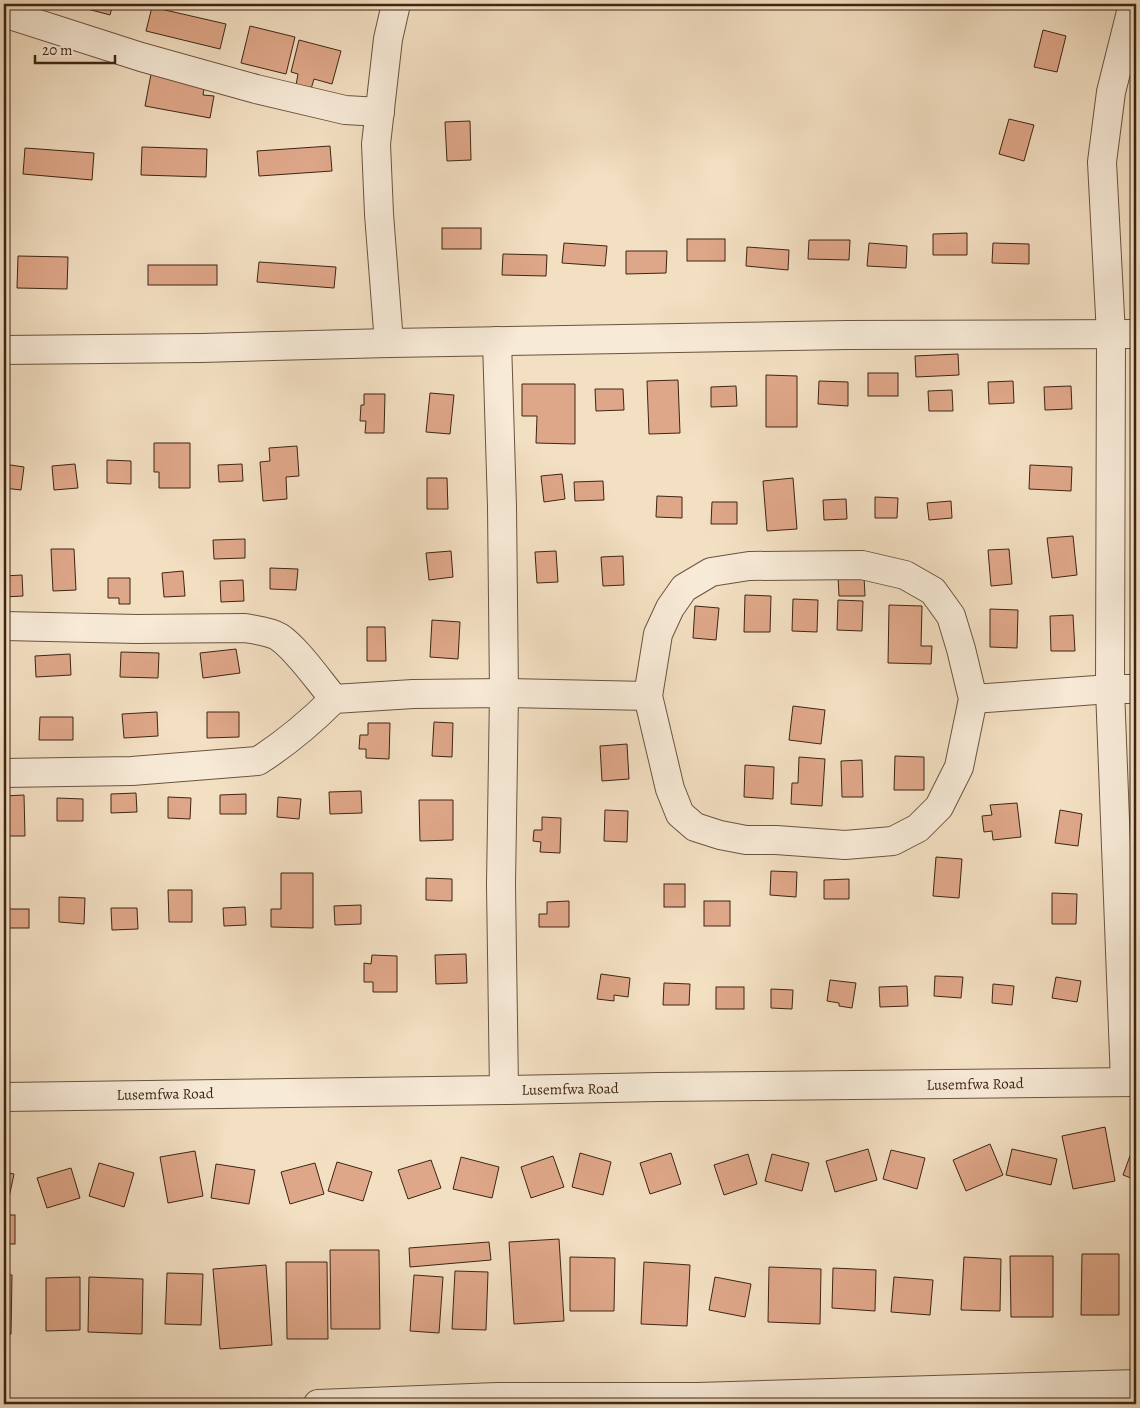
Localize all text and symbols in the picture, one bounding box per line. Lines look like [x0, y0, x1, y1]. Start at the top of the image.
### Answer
scale bar [35, 32, 115, 64]
text: 20 m [42, 40, 73, 60]
street label: Lusemfwa Road [926, 1073, 1025, 1095]
street label: Lusemfwa Road [521, 1078, 620, 1100]
street label: Lusemfwa Road [116, 1083, 215, 1105]

